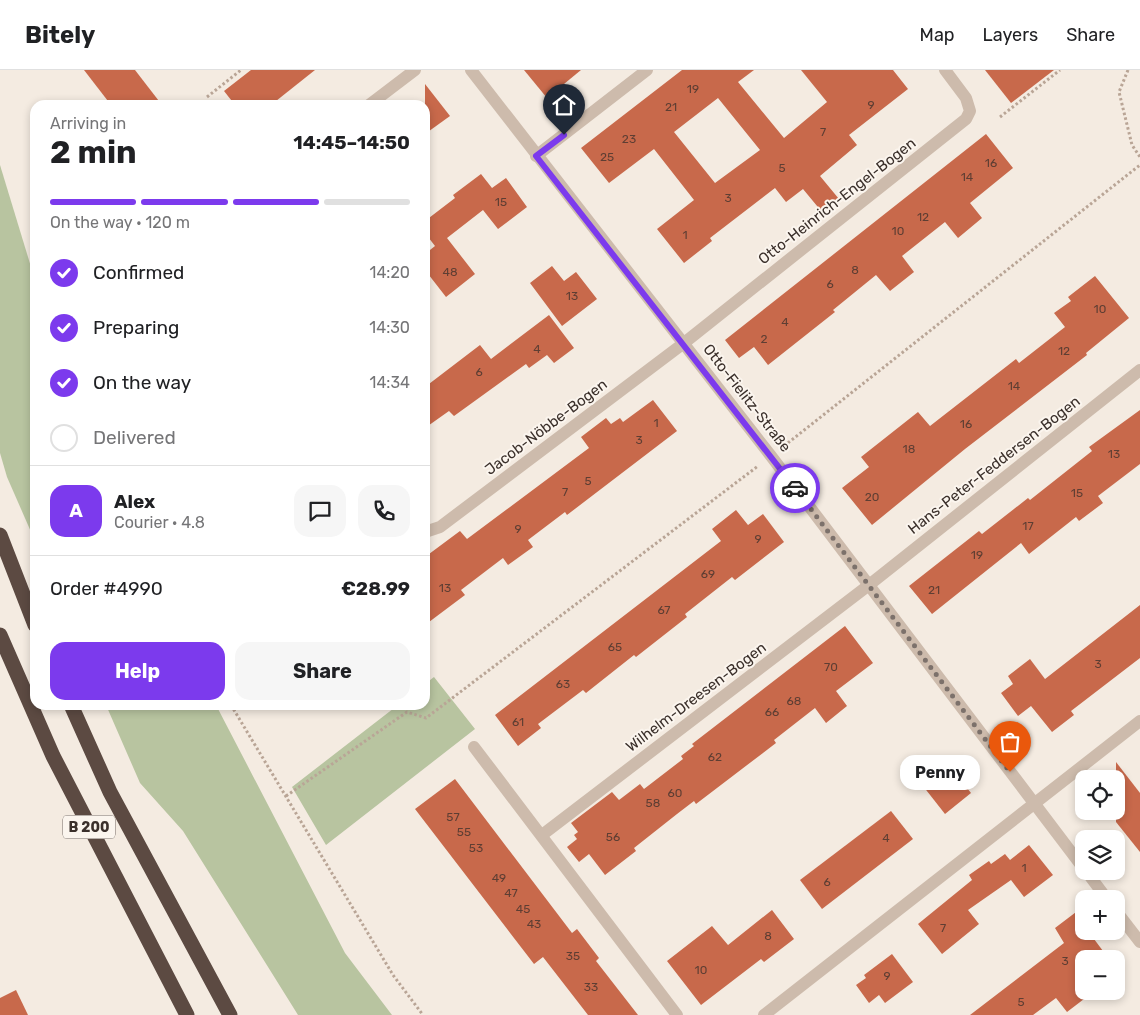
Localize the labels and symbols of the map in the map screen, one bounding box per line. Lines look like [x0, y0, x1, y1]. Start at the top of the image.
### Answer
house number: 19 [687, 82, 699, 96]
pin [543, 84, 585, 135]
house number: 9 [867, 98, 875, 112]
house number: 21 [665, 100, 677, 114]
house number: 7 [820, 125, 826, 139]
house number: 23 [622, 132, 636, 146]
street label: Otto-Heinrich-Engel-Bogen [755, 134, 919, 268]
house number: 25 [600, 150, 614, 164]
house number: 16 [985, 156, 997, 170]
house number: 5 [778, 161, 786, 175]
house number: 14 [961, 170, 974, 184]
house number: 3 [724, 191, 732, 205]
house number: 15 [495, 195, 507, 209]
house number: 12 [917, 210, 929, 224]
house number: 10 [892, 224, 904, 238]
house number: 1 [682, 228, 688, 242]
house number: 8 [851, 263, 859, 277]
house number: 48 [442, 265, 458, 279]
house number: 6 [826, 277, 834, 291]
house number: 13 [566, 289, 578, 303]
house number: 10 [1094, 302, 1106, 316]
house number: 4 [781, 315, 789, 329]
house number: 2 [760, 332, 768, 346]
street label: Otto-Fielitz-Straße [699, 340, 795, 456]
house number: 4 [533, 342, 541, 356]
house number: 12 [1058, 344, 1070, 358]
house number: 6 [475, 365, 483, 379]
street label: Jacob-Nöbbe-Bogen [481, 375, 611, 479]
house number: 14 [1008, 379, 1021, 393]
street label: Hans-Peter-Feddersen-Bogen [904, 392, 1084, 538]
house number: 1 [653, 416, 659, 430]
house number: 16 [960, 417, 972, 431]
house number: 3 [635, 433, 643, 447]
house number: 18 [903, 442, 915, 456]
house number: 13 [1108, 447, 1120, 461]
courier [770, 463, 820, 513]
house number: 5 [584, 474, 592, 488]
house number: 7 [562, 485, 568, 499]
house number: 15 [1071, 486, 1083, 500]
house number: 20 [865, 490, 879, 504]
house number: 17 [1022, 519, 1034, 533]
house number: 9 [514, 522, 522, 536]
house number: 9 [754, 532, 762, 546]
house number: 19 [971, 548, 983, 562]
house number: 69 [701, 567, 715, 581]
house number: 13 [439, 581, 451, 595]
house number: 21 [928, 583, 940, 597]
house number: 67 [657, 603, 671, 617]
street label: Wilhelm-Dreesen-Bogen [622, 638, 770, 756]
house number: 65 [608, 640, 622, 654]
house number: 3 [1094, 657, 1102, 671]
house number: 70 [824, 660, 838, 674]
house number: 63 [556, 677, 570, 691]
house number: 68 [787, 694, 801, 708]
house number: 66 [765, 705, 779, 719]
house number: 61 [512, 715, 524, 729]
pin [989, 721, 1031, 772]
house number: 62 [708, 750, 722, 764]
callout: Penny [900, 754, 980, 790]
house number: 60 [668, 786, 682, 800]
house number: 58 [646, 796, 660, 810]
house number: 57 [446, 810, 460, 824]
road number: B 200 [63, 816, 115, 839]
house number: 55 [457, 825, 471, 839]
house number: 56 [606, 830, 620, 844]
house number: 4 [882, 831, 890, 845]
house number: 53 [469, 841, 483, 855]
house number: 1 [1021, 861, 1027, 875]
house number: 49 [492, 871, 506, 885]
house number: 6 [823, 875, 831, 889]
house number: 47 [504, 886, 518, 900]
house number: 45 [516, 902, 530, 916]
house number: 43 [527, 917, 541, 931]
house number: 7 [940, 921, 946, 935]
house number: 8 [764, 929, 772, 943]
house number: 35 [566, 949, 580, 963]
house number: 3 [1061, 954, 1069, 968]
house number: 10 [695, 963, 707, 977]
house number: 9 [883, 969, 891, 983]
house number: 33 [584, 980, 598, 994]
house number: 5 [1017, 995, 1025, 1009]

